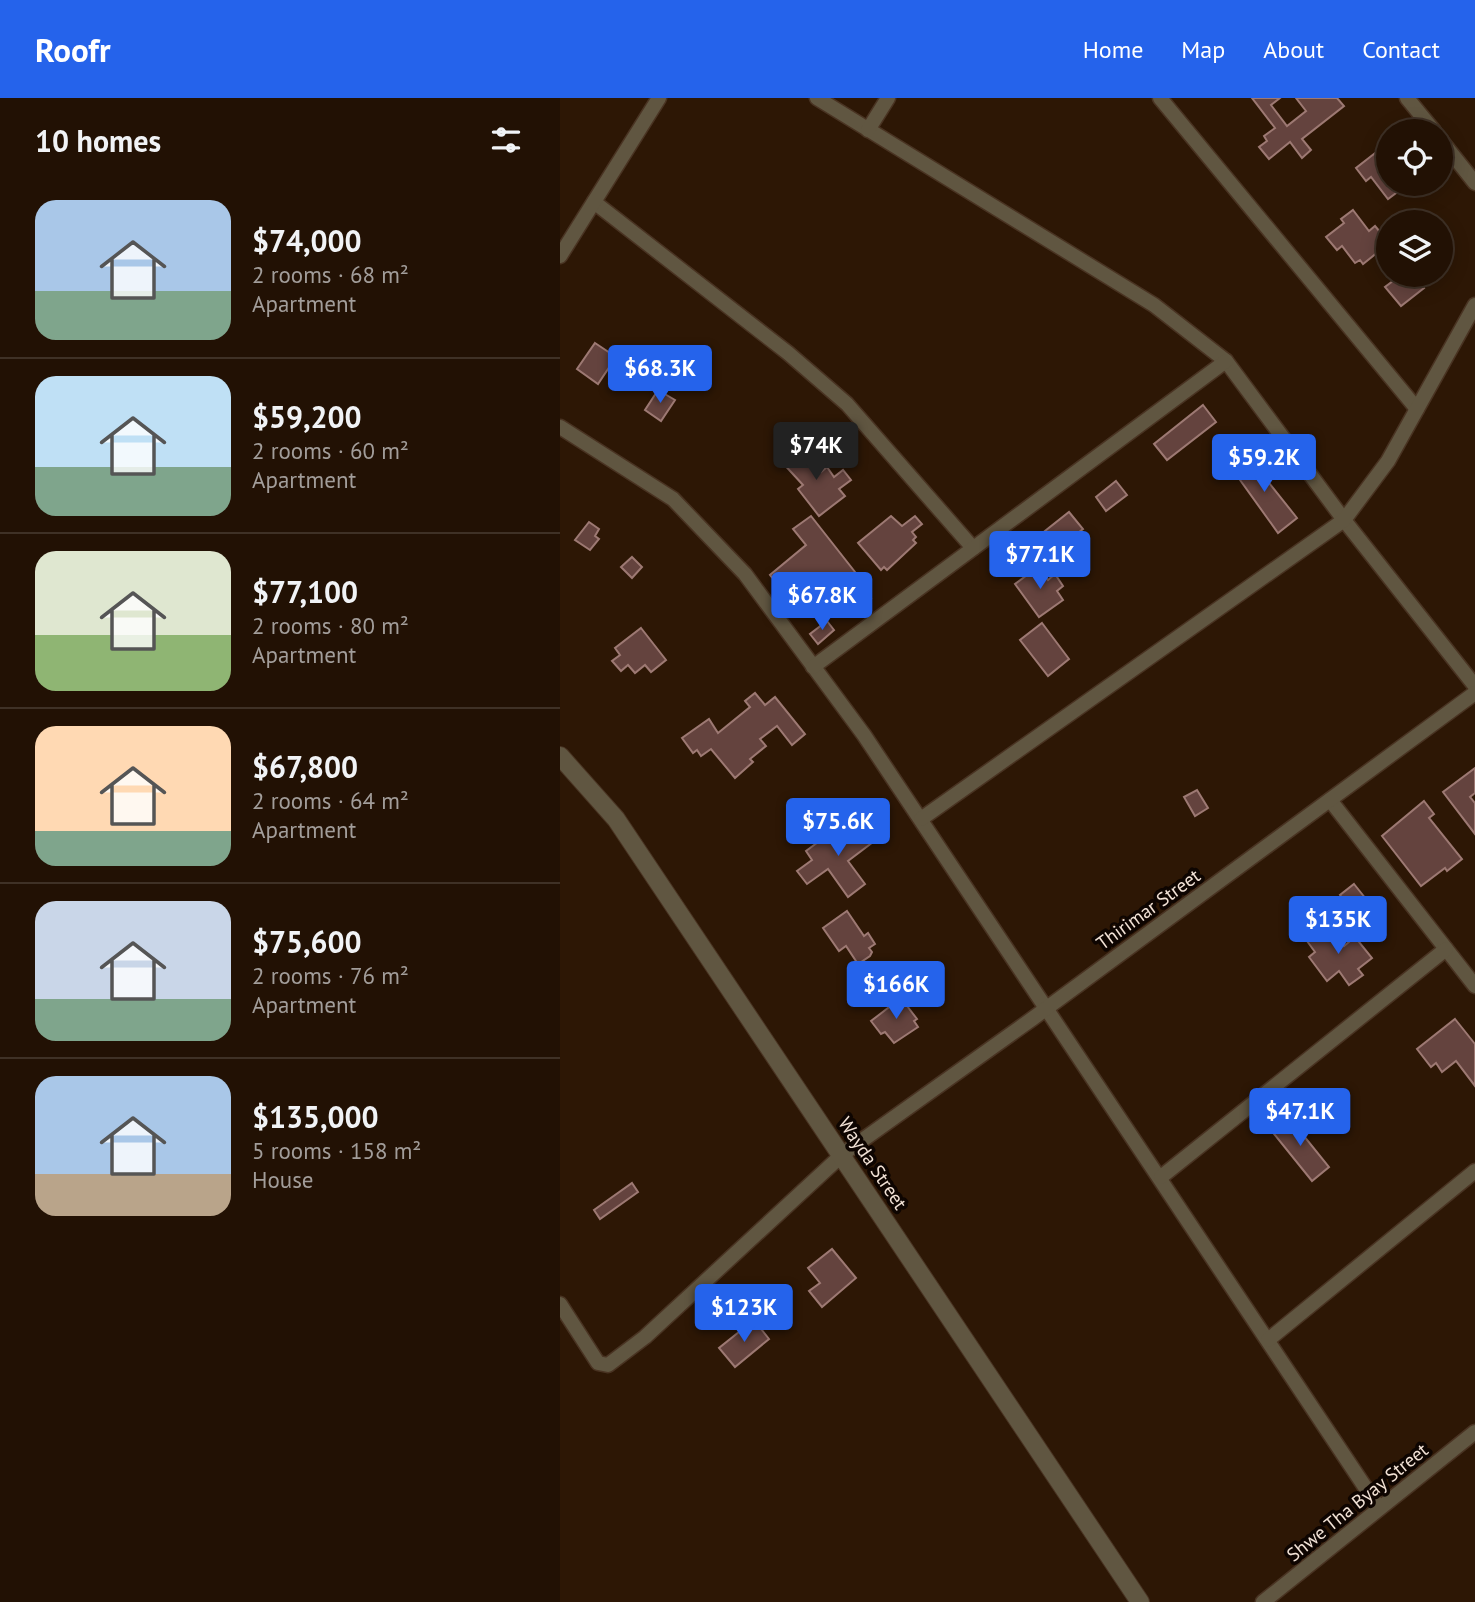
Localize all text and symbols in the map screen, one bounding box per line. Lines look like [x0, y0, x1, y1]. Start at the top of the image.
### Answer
text: Roofr [35, 28, 111, 71]
text: Home [1083, 34, 1143, 65]
text: Map [1181, 34, 1225, 65]
text: About [1263, 34, 1324, 65]
text: Contact [1362, 34, 1440, 65]
map controls [1376, 119, 1453, 287]
button: locate [1376, 119, 1453, 196]
text: 10 homes [35, 121, 161, 160]
icon: filters [487, 121, 525, 159]
button: layers [1376, 210, 1453, 287]
text: $74,000 [252, 221, 362, 260]
icon: home [91, 228, 175, 312]
text: 2 rooms · 68 m² [252, 260, 409, 289]
text: Apartment [252, 289, 356, 318]
pin: $68.3K [603, 345, 717, 405]
text: $68.3K [624, 353, 696, 382]
text: $59,200 [252, 397, 362, 436]
icon: home [91, 404, 175, 488]
pin: $74K [775, 422, 857, 482]
text: $74K [789, 430, 843, 459]
pin: $59.2K [1207, 434, 1321, 494]
text: 2 rooms · 60 m² [252, 436, 409, 465]
text: $59.2K [1228, 442, 1300, 471]
text: Apartment [252, 465, 356, 494]
pin: $77.1K [983, 532, 1097, 591]
text: $77.1K [1005, 539, 1075, 568]
text: $77,100 [252, 572, 358, 611]
pin: $67.8K [765, 573, 879, 632]
icon: home [91, 579, 175, 663]
text: $67.8K [787, 580, 857, 609]
text: 2 rooms · 80 m² [252, 611, 409, 640]
text: Apartment [252, 640, 356, 669]
text: $67,800 [252, 747, 358, 786]
icon: home [91, 754, 175, 838]
text: 2 rooms · 64 m² [252, 786, 409, 815]
pin: $75.6K [781, 798, 895, 858]
text: $75.6K [802, 806, 874, 835]
text: Apartment [252, 815, 356, 844]
street label: Thirimar Street [1091, 863, 1205, 955]
pin: $135K [1289, 896, 1387, 956]
text: $135K [1305, 904, 1371, 933]
text: $75,600 [252, 922, 362, 961]
icon: home [91, 929, 175, 1013]
text: 2 rooms · 76 m² [252, 961, 409, 990]
pin: $166K [847, 962, 945, 1021]
text: $166K [863, 969, 929, 998]
text: Apartment [252, 990, 356, 1019]
pin: $47.1K [1243, 1088, 1357, 1148]
text: $47.1K [1265, 1096, 1335, 1125]
text: $135,000 [252, 1097, 379, 1136]
icon: home [91, 1104, 175, 1188]
street label: Wayda Street [833, 1112, 913, 1214]
text: 5 rooms · 158 m² [252, 1136, 421, 1165]
text: House [252, 1165, 314, 1194]
pin: $123K [695, 1284, 793, 1344]
text: $123K [711, 1292, 777, 1321]
street label: Shwe Tha Byay Street [1281, 1437, 1433, 1566]

